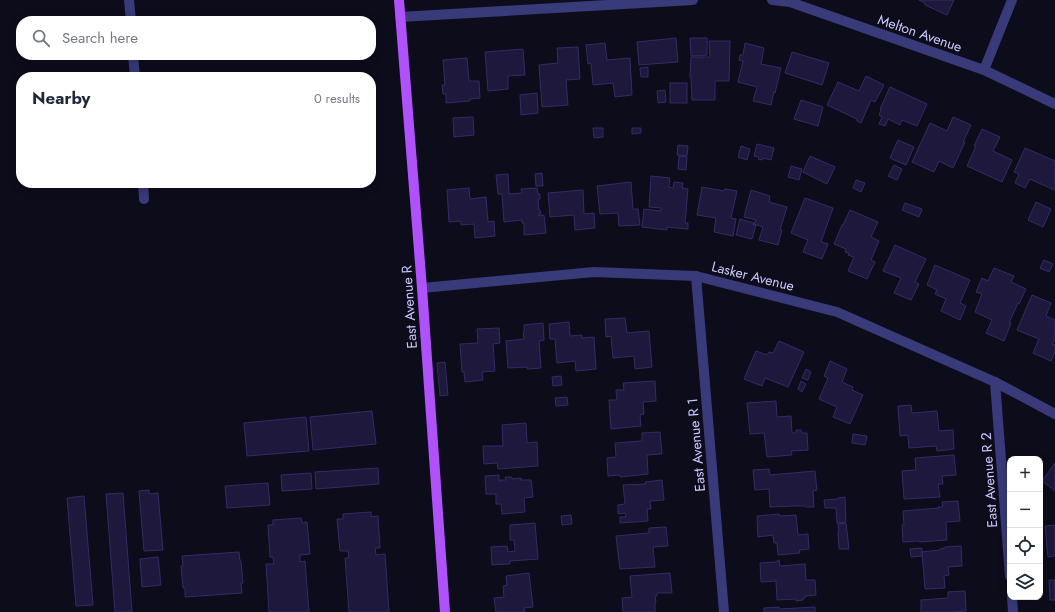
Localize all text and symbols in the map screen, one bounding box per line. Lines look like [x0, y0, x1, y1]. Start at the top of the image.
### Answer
street label: Melton Avenue [875, 9, 965, 57]
search box [16, 16, 376, 60]
icon: search [30, 27, 52, 49]
text: Search here [62, 27, 138, 49]
text: Nearby [32, 86, 90, 110]
text: 0 results [314, 89, 360, 108]
street label: Lasker Avenue [710, 256, 796, 296]
street label: East Avenue R [396, 265, 422, 349]
street label: East Avenue R 1 [682, 397, 710, 493]
street label: East Avenue R 2 [976, 432, 1002, 528]
map controls [1007, 456, 1043, 600]
button: + [1007, 456, 1043, 492]
button: − [1007, 492, 1043, 528]
button: locate [1007, 528, 1043, 564]
button: layers [1007, 564, 1043, 600]

